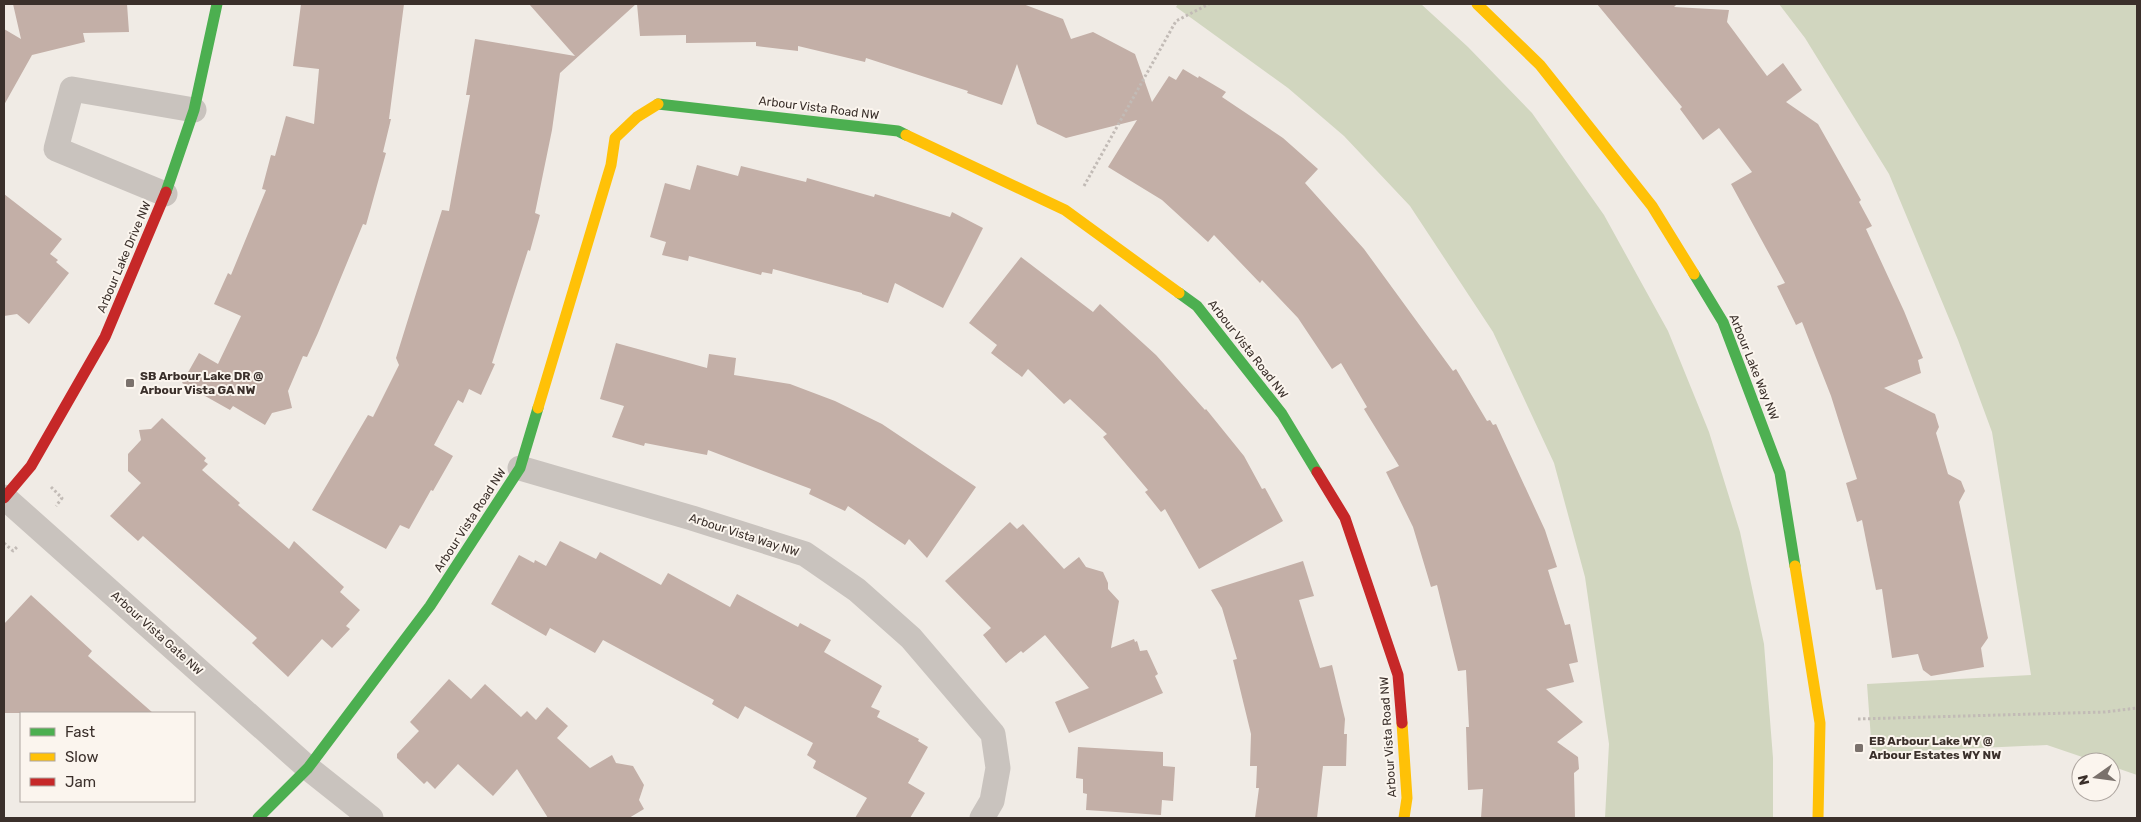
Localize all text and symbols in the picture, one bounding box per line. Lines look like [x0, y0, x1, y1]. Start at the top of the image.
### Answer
street label: Arbour Vista Road NW [758, 94, 880, 122]
street label: Arbour Lake Drive NW [94, 199, 154, 315]
street label: Arbour Vista Road NW [1205, 297, 1291, 401]
street label: Arbour Lake Way NW [1726, 312, 1782, 422]
place label: SB Arbour Lake DR @ Arbour Vista GA NW [140, 369, 263, 397]
marker: SB Arbour Lake DR @ Arbour Vista GA NW [124, 377, 136, 389]
street label: Arbour Vista Road NW [431, 465, 509, 575]
street label: Arbour Vista Way NW [687, 511, 801, 559]
street label: Arbour Vista Gate NW [108, 588, 206, 678]
street label: Arbour Vista Road NW [1377, 676, 1399, 798]
legend [20, 712, 195, 802]
text: Fast [65, 723, 95, 741]
place label: EB Arbour Lake WY @ Arbour Estates WY NW [1869, 734, 2001, 762]
marker: EB Arbour Lake WY @ Arbour Estates WY NW [1853, 742, 1865, 754]
text: Slow [65, 748, 98, 766]
north arrow [2071, 752, 2121, 802]
text: Jam [65, 773, 96, 791]
text: N [2074, 773, 2093, 787]

